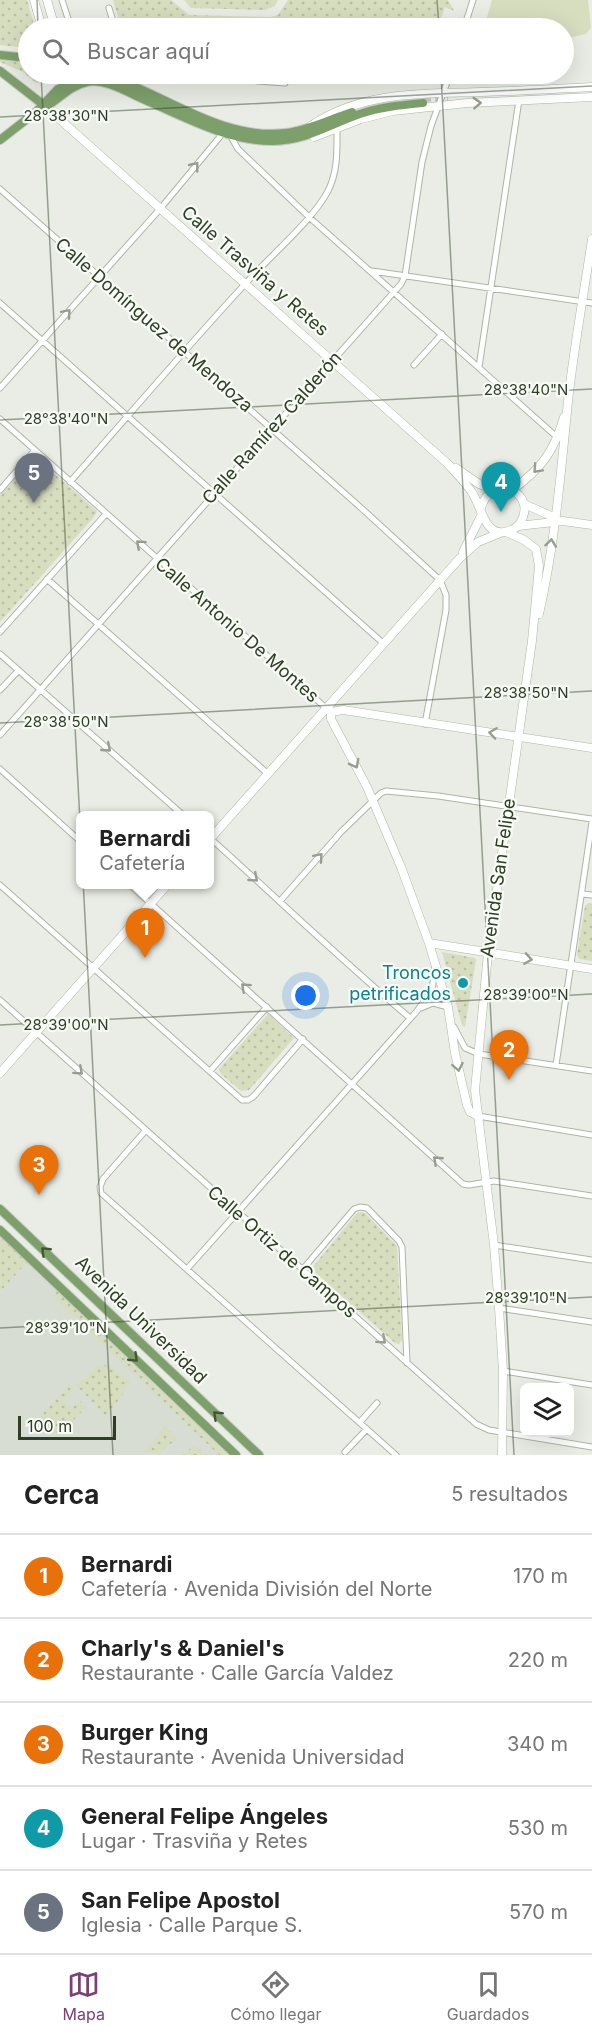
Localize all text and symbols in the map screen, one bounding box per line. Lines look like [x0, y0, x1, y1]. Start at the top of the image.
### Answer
search box [18, 18, 574, 84]
icon: search [39, 35, 72, 68]
text: Buscar aquí [87, 38, 210, 64]
one-way arrow [472, 96, 481, 109]
text: 28°38'30"N [23, 106, 109, 125]
one-way arrow [188, 162, 199, 173]
street label: Calle Trasviña y Retes [178, 201, 333, 340]
street label: Calle Domínguez de Mendoza [51, 233, 257, 416]
one-way arrow [60, 309, 71, 320]
street label: Calle Ramírez Calderón [198, 347, 346, 508]
text: 28°38'40"N [484, 380, 568, 399]
text: 28°38'40"N [24, 409, 108, 428]
pin: 5 [15, 454, 54, 503]
pin: 4 [482, 462, 520, 512]
one-way arrow [533, 462, 544, 472]
one-way arrow [545, 538, 557, 547]
one-way arrow [136, 540, 147, 551]
street label: Calle Antonio De Montes [151, 553, 323, 706]
text: 28°38'50"N [484, 683, 568, 702]
text: 28°38'50"N [24, 712, 108, 731]
one-way arrow [488, 728, 497, 740]
one-way arrow [100, 741, 111, 752]
one-way arrow [348, 758, 359, 768]
street label: Avenida San Felipe [476, 797, 519, 959]
popup [76, 811, 214, 889]
text: Bernardi [99, 825, 191, 851]
text: Cafetería [99, 851, 185, 875]
one-way arrow [311, 853, 322, 864]
one-way arrow [247, 871, 258, 882]
pin: 1 [126, 908, 164, 958]
one-way arrow [523, 953, 533, 965]
place label: Troncos petrificados [349, 962, 451, 1004]
marker: Troncos petrificados [456, 976, 470, 990]
your location [291, 981, 320, 1010]
one-way arrow [242, 983, 252, 994]
text: 28°39'00"N [483, 985, 569, 1004]
text: 28°39'00"N [23, 1015, 109, 1034]
pin: 2 [490, 1030, 528, 1080]
one-way arrow [451, 1061, 464, 1071]
one-way arrow [72, 1064, 83, 1075]
pin: 3 [20, 1146, 58, 1195]
one-way arrow [434, 1156, 445, 1167]
street label: Calle Ortiz de Campos [204, 1181, 361, 1322]
one-way arrow [41, 1248, 52, 1259]
street label: Avenida Universidad [71, 1252, 211, 1388]
text: 28°39'10"N [485, 1288, 567, 1307]
text: 28°39'10"N [25, 1318, 107, 1337]
one-way arrow [375, 1333, 386, 1344]
one-way arrow [126, 1350, 137, 1361]
map controls [520, 1383, 574, 1437]
button: layers [520, 1383, 574, 1437]
one-way arrow [213, 1411, 223, 1422]
scale bar [18, 1413, 116, 1440]
text: 100 m [27, 1416, 72, 1436]
text: Cerca [24, 1479, 99, 1510]
text: 5 resultados [451, 1482, 568, 1506]
text: Bernardi [81, 1551, 173, 1577]
text: 1 [39, 1564, 48, 1588]
text: 170 m [513, 1564, 568, 1588]
text: Cafetería · Avenida División del Norte [81, 1577, 432, 1601]
text: Charly's & Daniel's [81, 1635, 284, 1661]
text: 2 [37, 1648, 50, 1672]
text: 220 m [508, 1648, 568, 1672]
text: Restaurante · Calle García Valdez [81, 1661, 394, 1685]
text: Burger King [81, 1719, 208, 1745]
text: 3 [37, 1732, 50, 1756]
text: 340 m [507, 1732, 568, 1756]
text: Restaurante · Avenida Universidad [81, 1745, 405, 1769]
text: General Felipe Ángeles [81, 1803, 328, 1829]
text: 4 [37, 1816, 50, 1840]
text: 530 m [508, 1816, 568, 1840]
text: Lugar · Trasviña y Retes [81, 1829, 308, 1853]
text: San Felipe Apostol [81, 1887, 280, 1913]
text: 5 [37, 1900, 50, 1924]
text: 570 m [509, 1900, 568, 1924]
text: Iglesia · Calle Parque S. [81, 1913, 303, 1937]
tab: Mapa [63, 1968, 105, 2024]
tab: Cómo llegar [230, 1968, 321, 2024]
tab: Guardados [447, 1968, 529, 2024]

